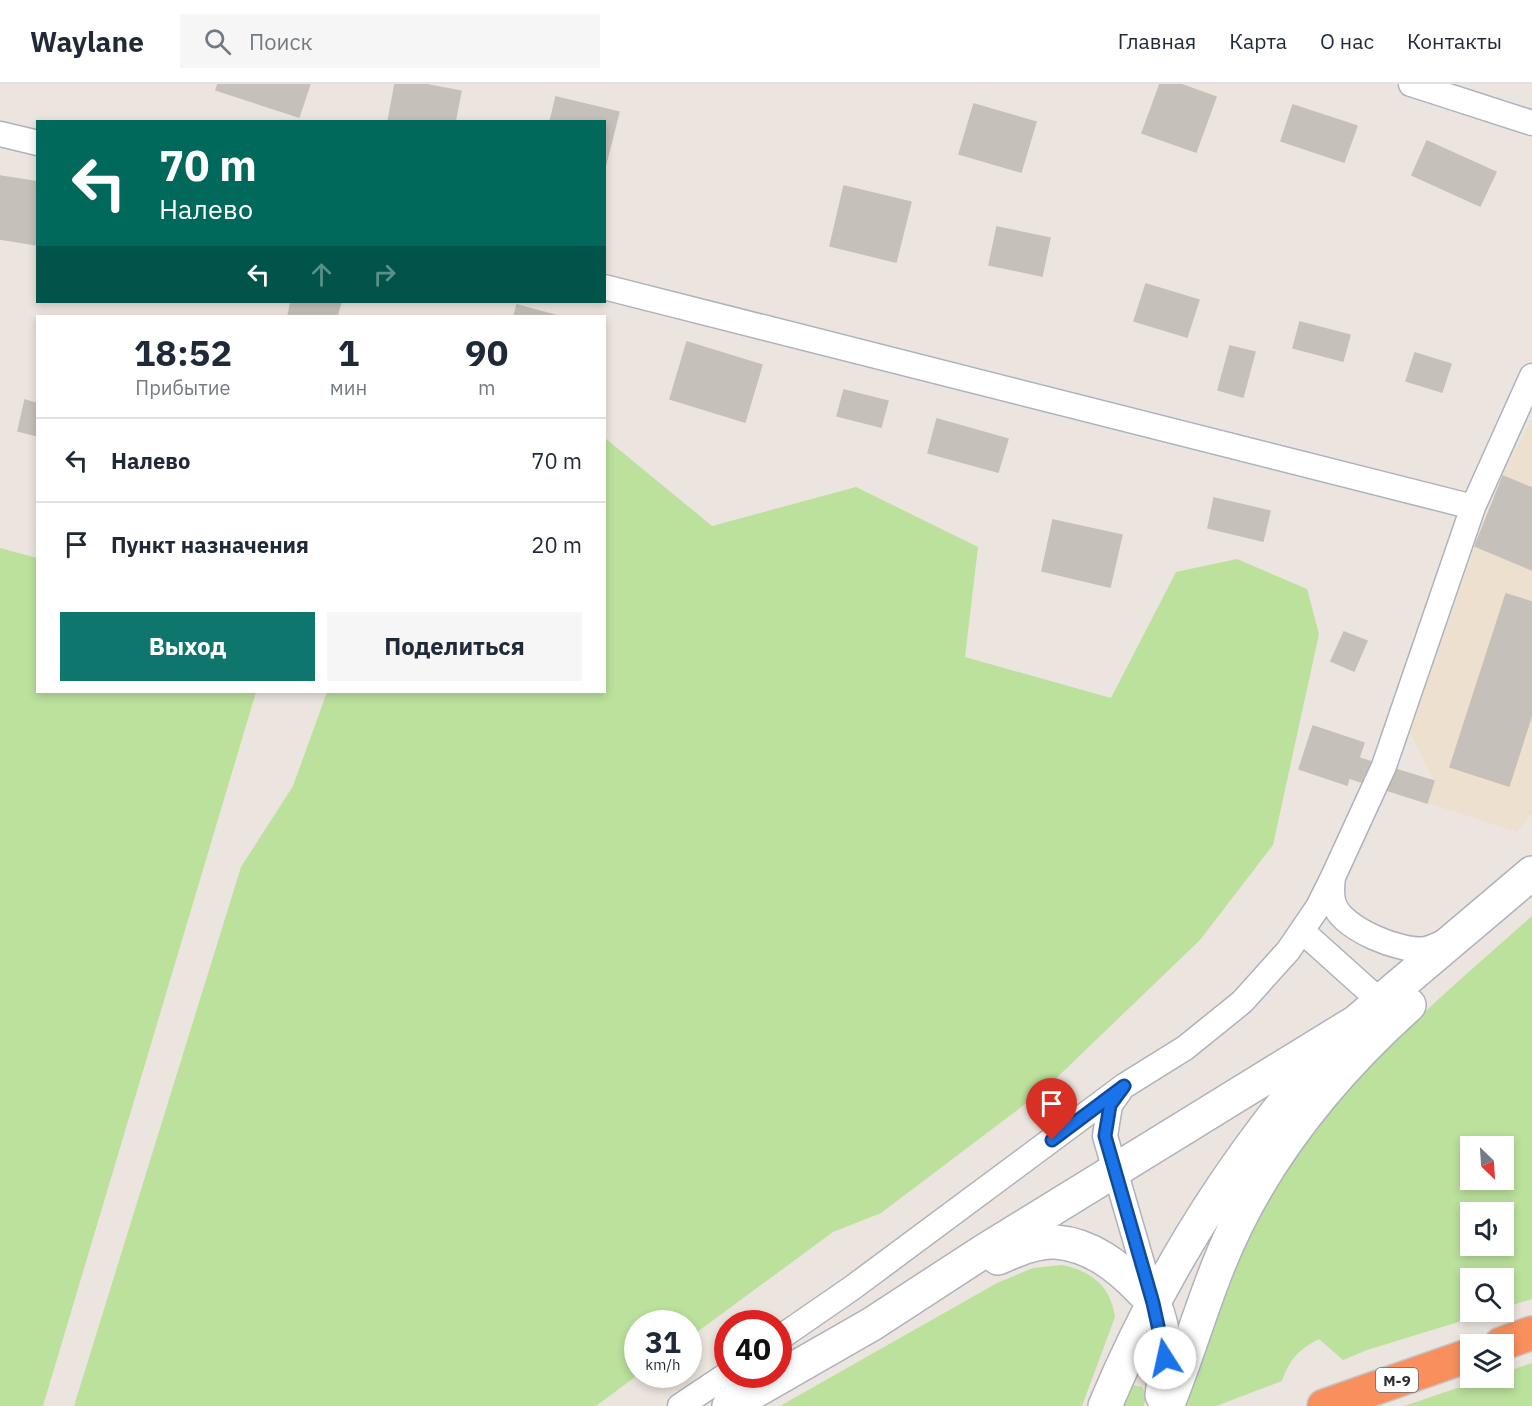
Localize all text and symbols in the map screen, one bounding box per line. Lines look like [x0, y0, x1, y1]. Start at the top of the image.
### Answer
search box [180, 14, 600, 68]
text: Waylane [30, 23, 144, 60]
icon: search [201, 25, 234, 58]
text: Поиск [249, 27, 313, 56]
text: Главная [1118, 27, 1196, 55]
text: Карта [1229, 27, 1287, 55]
text: О нас [1320, 27, 1374, 55]
text: Контакты [1407, 27, 1502, 55]
text: 70 m [159, 138, 257, 193]
icon: left [60, 144, 138, 222]
text: Налево [159, 191, 253, 226]
icon: left [242, 258, 275, 291]
icon: ahead [305, 258, 338, 291]
icon: right [368, 258, 401, 291]
text: 18:52 [134, 329, 232, 376]
text: 1 [338, 329, 359, 376]
text: 90 [465, 329, 508, 376]
text: Прибытие [135, 374, 230, 401]
text: мин [330, 374, 367, 401]
text: m [478, 374, 495, 401]
icon: left [60, 444, 93, 477]
text: Налево [111, 446, 190, 475]
text: 70 m [531, 446, 582, 475]
icon: arrive [60, 528, 93, 561]
text: Пункт назначения [111, 530, 309, 559]
text: 20 m [531, 530, 582, 559]
button: Выход [60, 612, 315, 681]
button: Поделиться [327, 612, 582, 681]
pin [1026, 1078, 1077, 1140]
icon: arrive [1035, 1087, 1068, 1120]
north arrow [1460, 1136, 1514, 1190]
map controls [1460, 1136, 1514, 1388]
button: sound [1460, 1202, 1514, 1256]
button: search [1460, 1268, 1514, 1322]
speed limit sign: 40 [714, 1310, 792, 1388]
text: 31 [645, 1322, 681, 1361]
position arrow [1133, 1326, 1197, 1390]
button: layers [1460, 1334, 1514, 1388]
text: km/h [645, 1355, 681, 1374]
road number: М-9 [1376, 1368, 1418, 1392]

